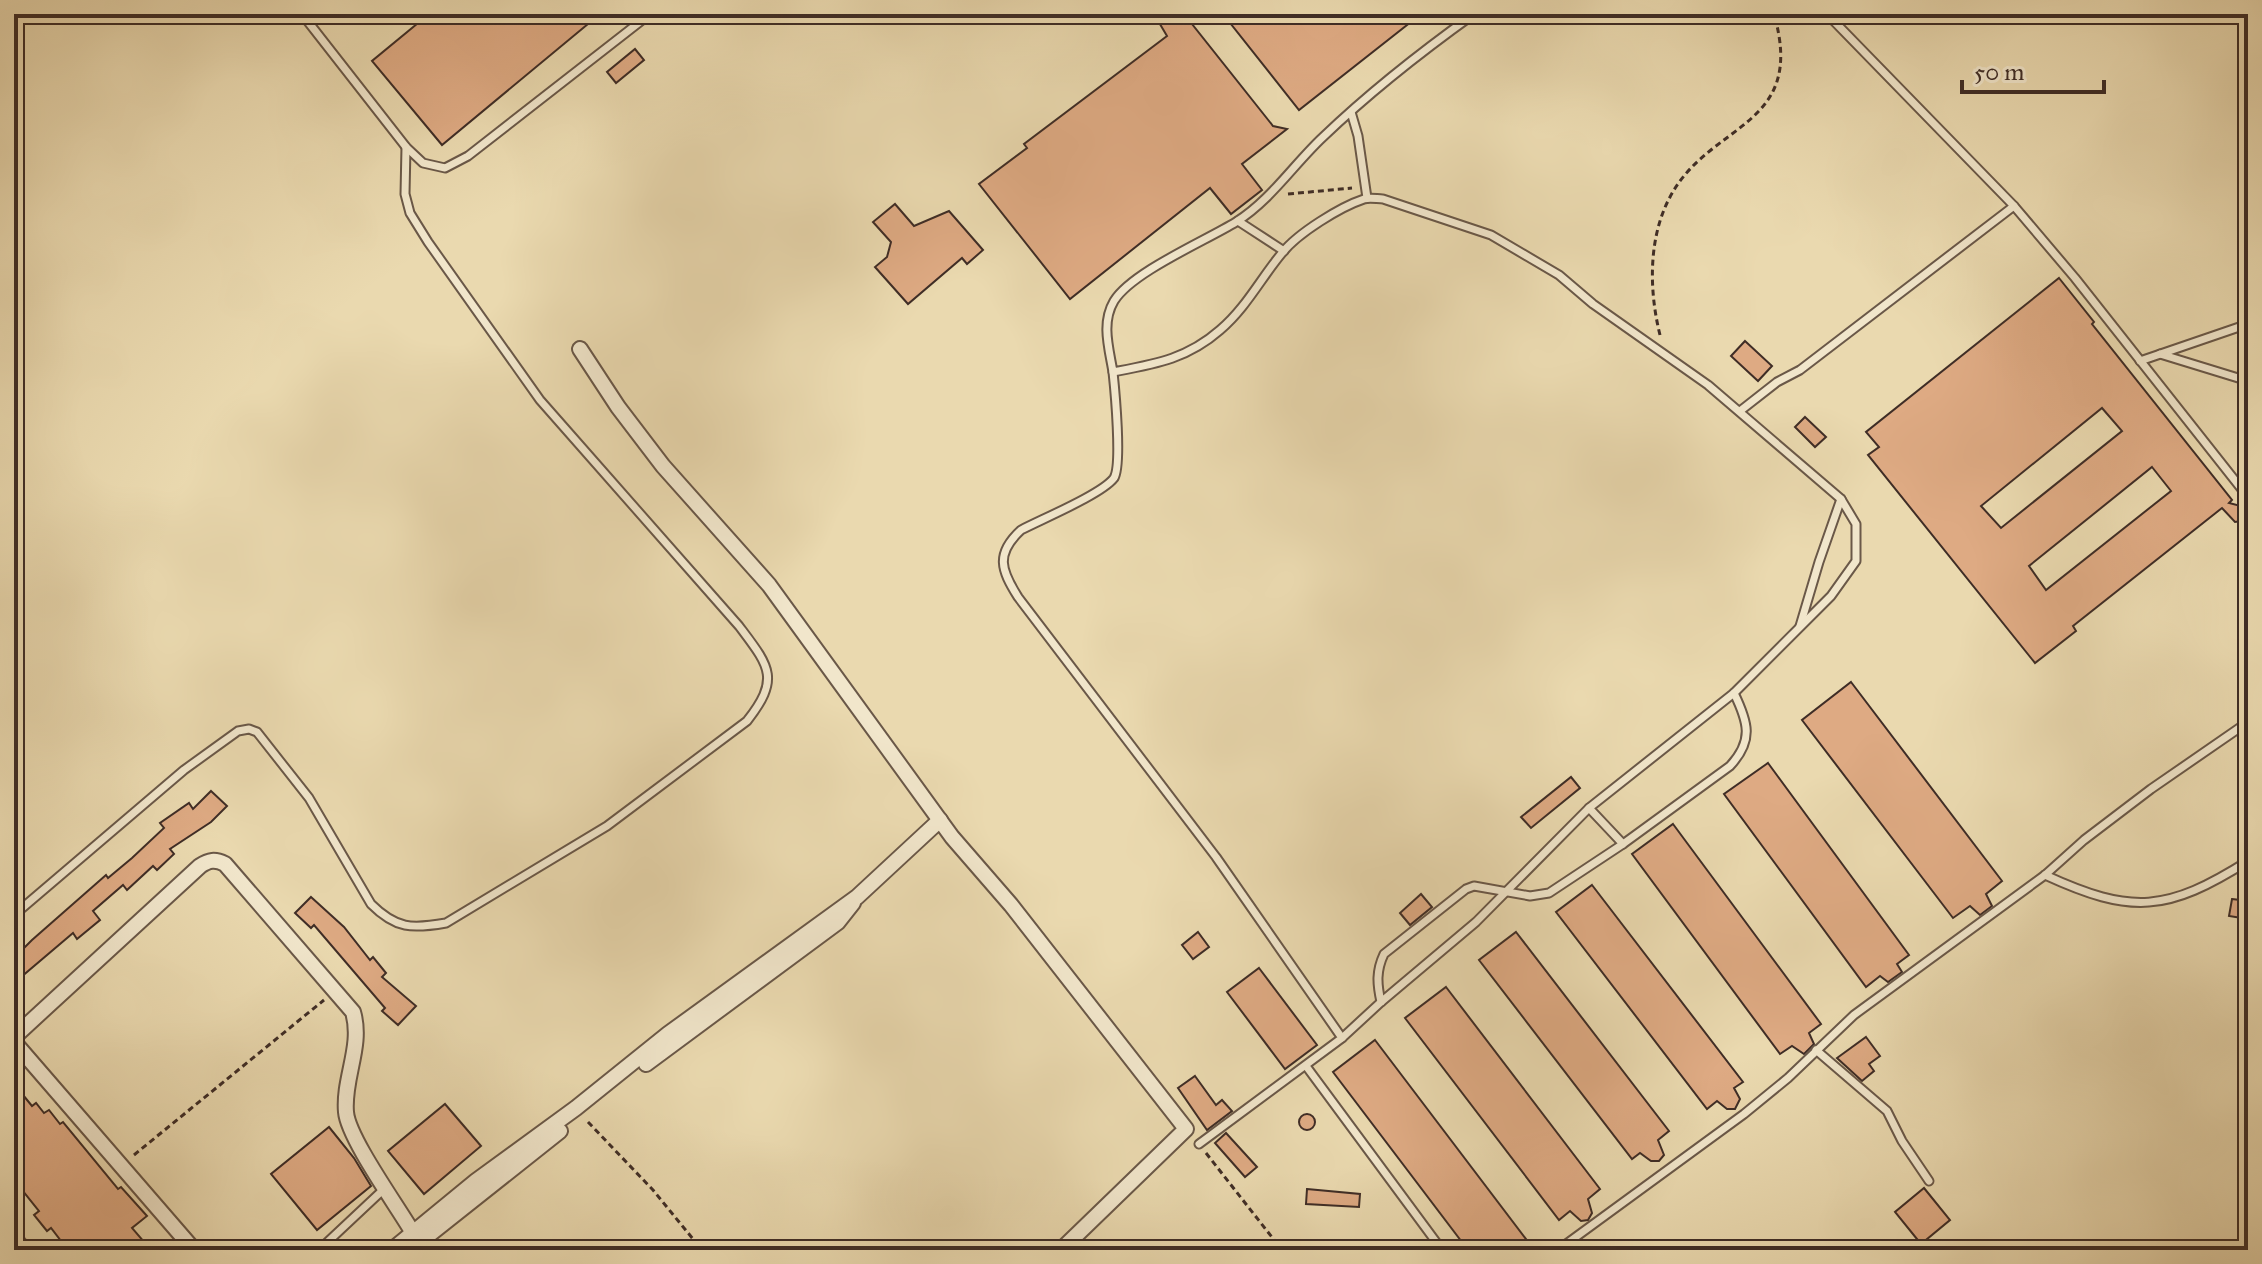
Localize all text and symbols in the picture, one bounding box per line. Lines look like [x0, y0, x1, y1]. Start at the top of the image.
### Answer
scale bar [1962, 44, 2104, 94]
text: 50 m [1974, 57, 2024, 87]

